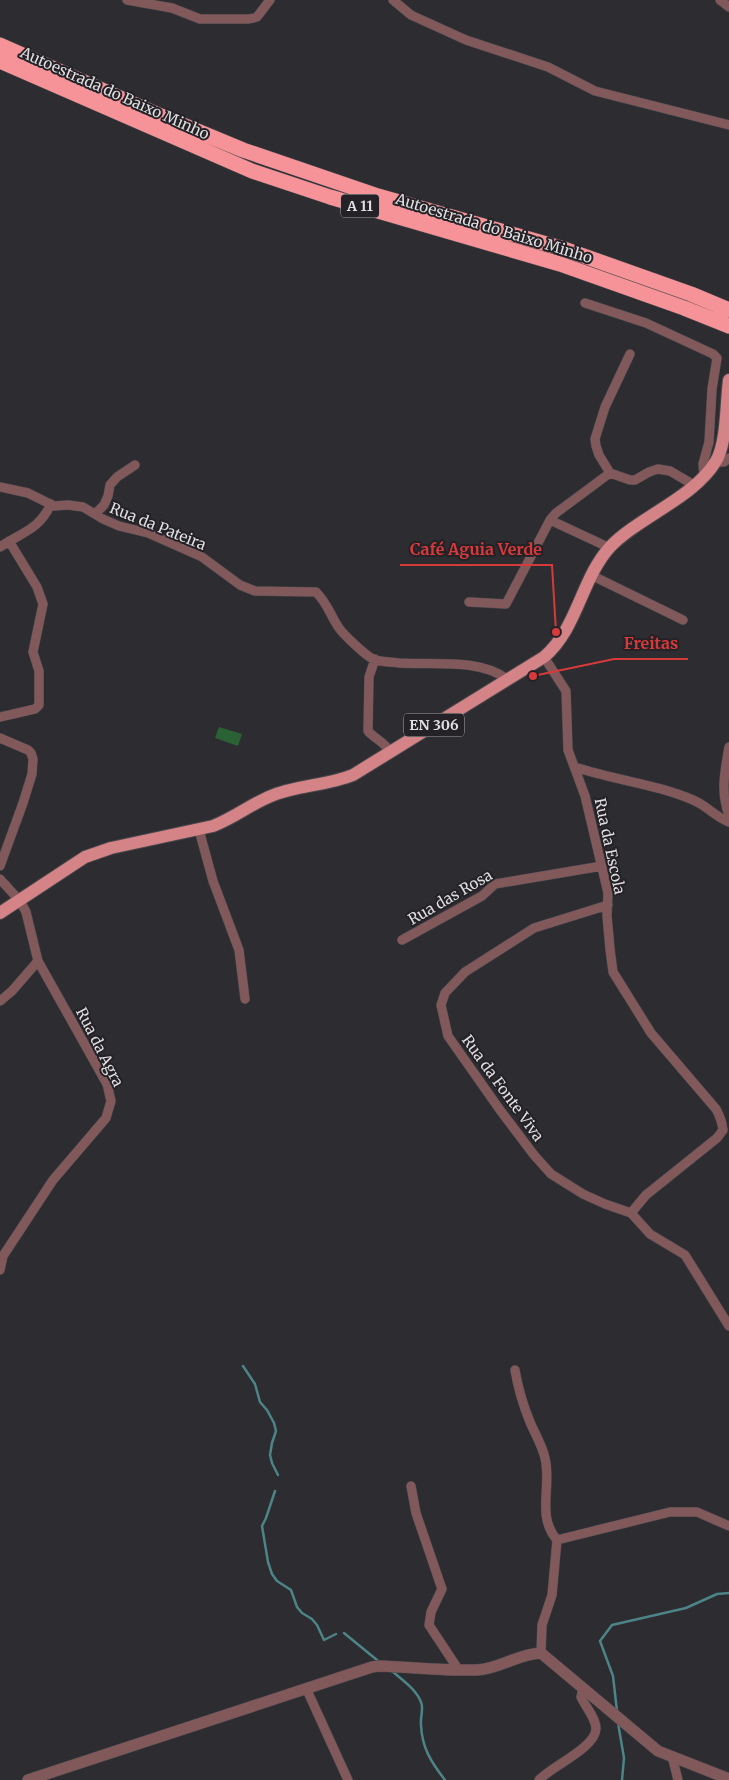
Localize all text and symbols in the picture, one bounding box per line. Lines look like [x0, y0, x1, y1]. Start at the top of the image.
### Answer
street label: Autoestrada do Baixo Minho [17, 42, 213, 143]
street label: Autoestrada do Baixo Minho [392, 189, 595, 267]
road number: A 11 [341, 195, 379, 218]
street label: Rua da Pateira [107, 498, 209, 554]
callout: Café Aguia Verde [400, 534, 552, 565]
text: Café Aguia Verde [410, 539, 542, 559]
callout: Freitas [614, 628, 688, 659]
text: Freitas [624, 633, 678, 653]
road number: EN 306 [404, 714, 464, 736]
street label: Rua da Escola [591, 796, 629, 896]
street label: Rua das Rosa [404, 865, 496, 929]
street label: Rua da Agra [72, 1004, 128, 1090]
street label: Rua da Fonte Viva [458, 1031, 548, 1145]

